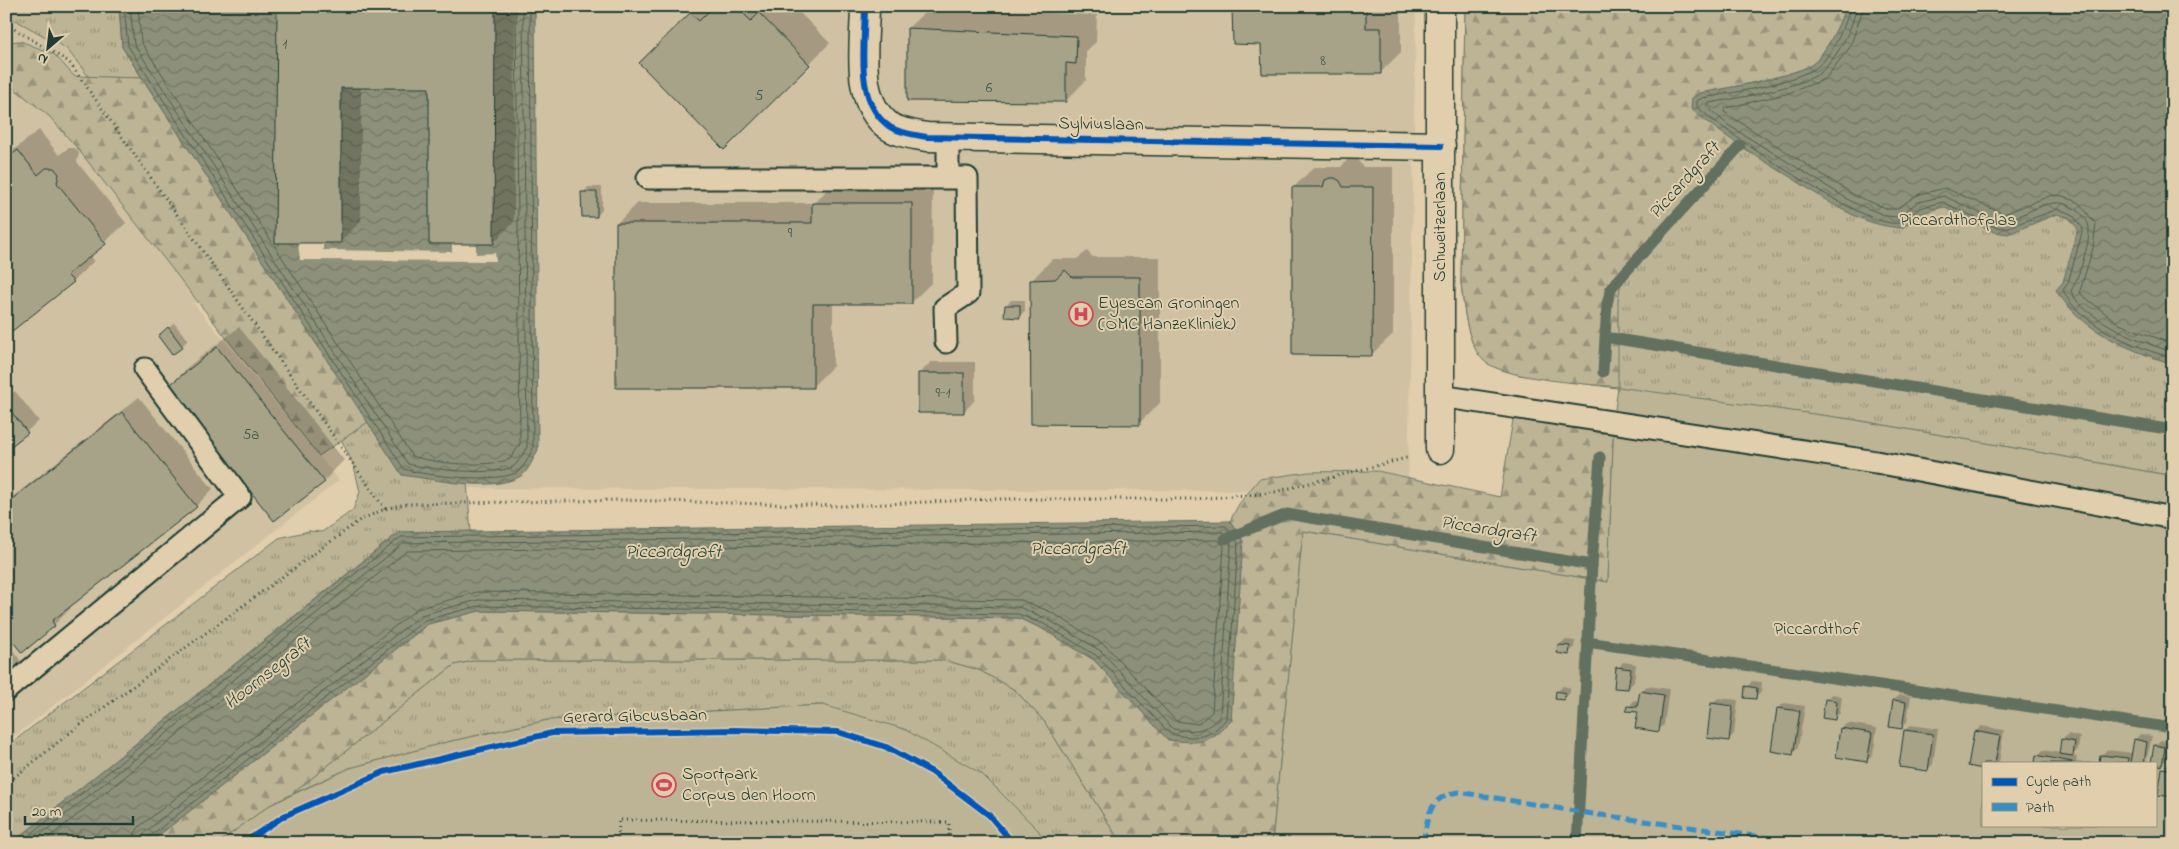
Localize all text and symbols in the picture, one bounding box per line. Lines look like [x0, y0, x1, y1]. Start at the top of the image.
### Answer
north arrow [22, 22, 72, 72]
house number: 1 [283, 33, 288, 55]
text: N [33, 47, 52, 70]
house number: 8 [1320, 50, 1326, 72]
house number: 6 [986, 77, 993, 99]
house number: 5 [755, 85, 764, 107]
street label: Sylviuslaan [1058, 111, 1144, 139]
water label: Piccardgraft [1643, 135, 1729, 226]
street label: Schweitzerlaan [1428, 172, 1454, 282]
park label: Piccardthofplas [1900, 208, 2016, 234]
house number: 9 [788, 222, 793, 244]
place label: Eyescan Groningen (OMC HanzeKliniek) [1098, 291, 1240, 338]
hospital icon: Eyescan Groningen (OMC HanzeKliniek) [1068, 301, 1094, 327]
house number: 9-1 [936, 382, 951, 404]
house number: 5a [243, 424, 259, 446]
water label: Piccardgraft [1438, 509, 1539, 552]
water label: Piccardgraft [1030, 536, 1128, 564]
water label: Piccardgraft [625, 539, 723, 567]
park label: Piccardthof [1774, 617, 1861, 643]
water label: Hoornsegraft [219, 631, 319, 717]
street label: Gerard Gibcusbaan [563, 703, 707, 731]
place label: Sportpark Corpus den Hoorn [682, 762, 816, 809]
legend [1982, 762, 2156, 826]
text: Cycle path [2026, 771, 2091, 794]
sports icon: Sportpark Corpus den Hoorn [651, 772, 677, 798]
scale bar [25, 794, 132, 826]
text: Path [2026, 797, 2054, 819]
text: 20 m [32, 801, 62, 823]

